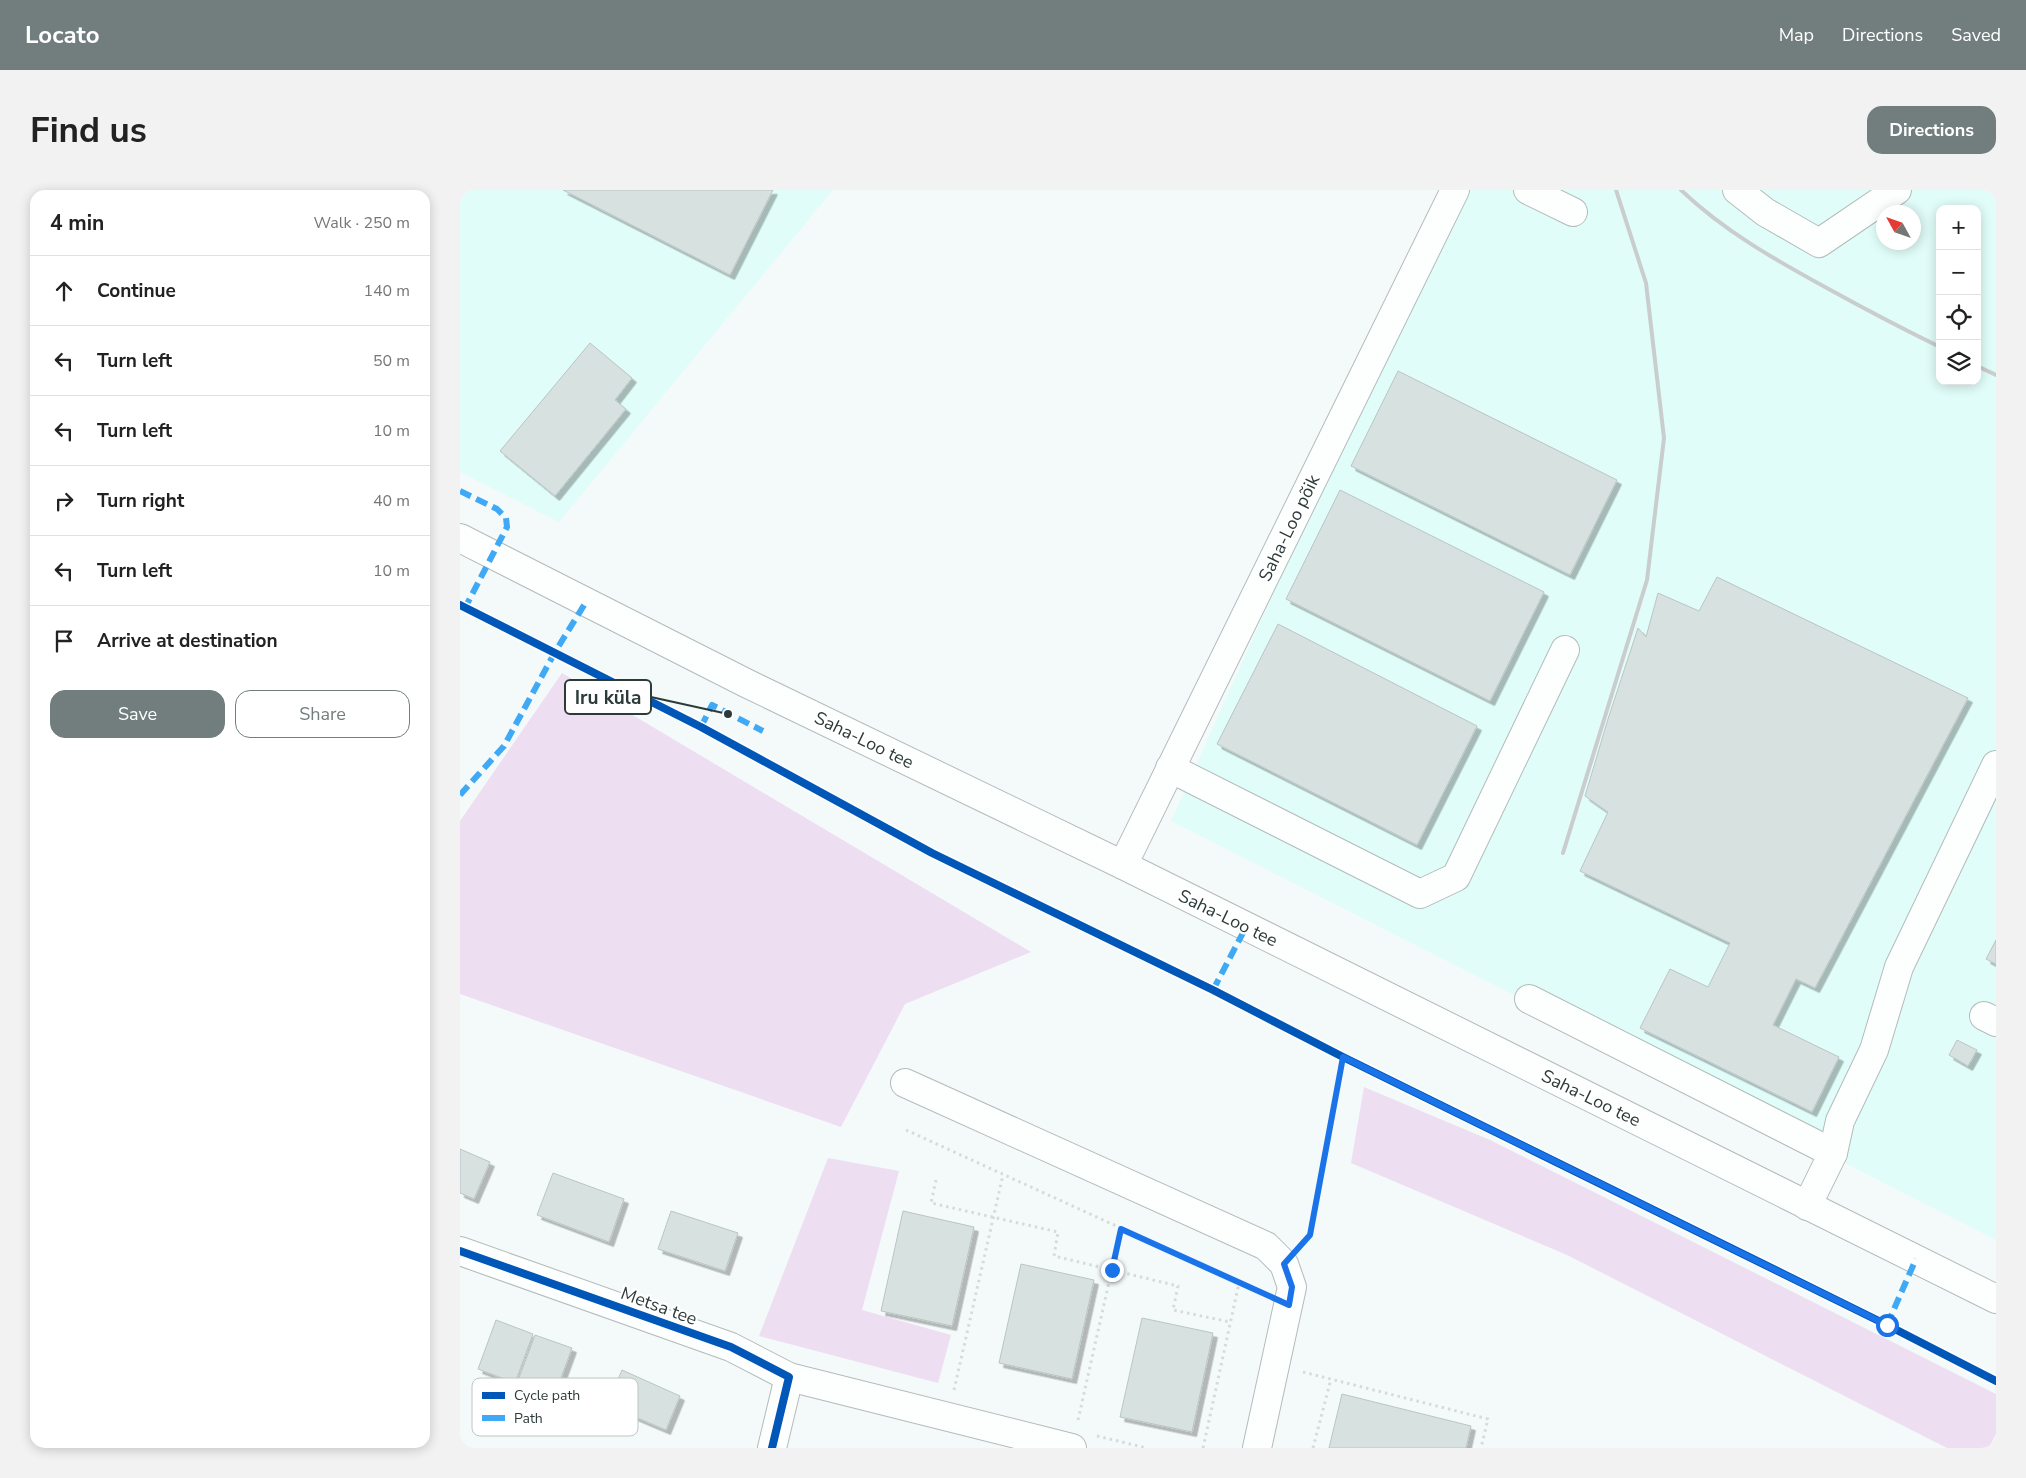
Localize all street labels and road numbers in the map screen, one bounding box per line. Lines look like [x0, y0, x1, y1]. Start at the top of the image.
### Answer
street label: Saha-Loo põik [1253, 470, 1326, 585]
street label: Saha-Loo tee [810, 706, 918, 774]
street label: Saha-Loo tee [1174, 884, 1282, 952]
street label: Saha-Loo tee [1537, 1064, 1645, 1132]
street label: Metsa tee [618, 1281, 700, 1331]

